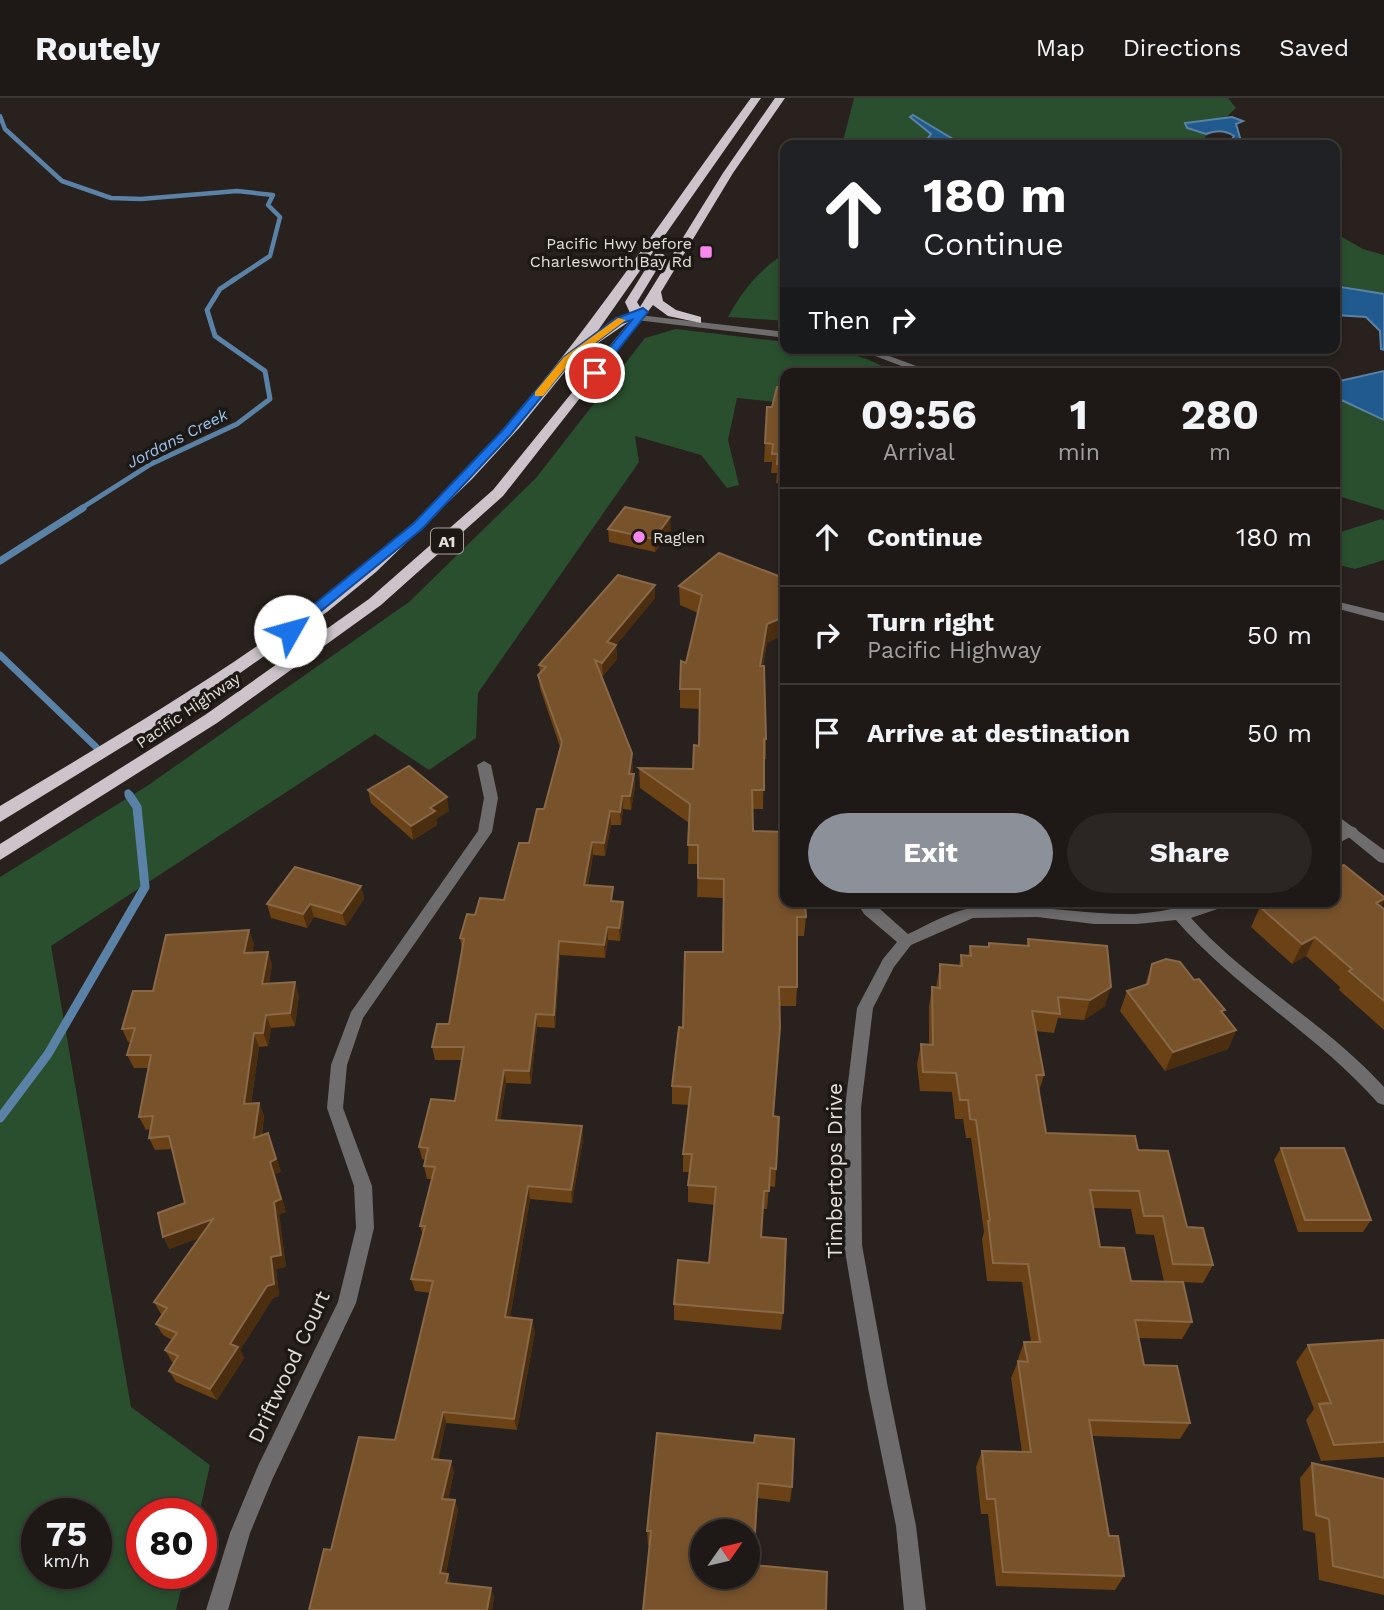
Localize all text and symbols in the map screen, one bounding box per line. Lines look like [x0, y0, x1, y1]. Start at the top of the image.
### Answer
text: Routely [35, 29, 160, 68]
text: Map [1036, 34, 1085, 62]
text: Directions [1123, 34, 1241, 62]
text: Saved [1279, 34, 1349, 62]
text: 180 m [923, 166, 1067, 224]
icon: ahead [808, 168, 899, 259]
text: Continue [923, 225, 1064, 263]
place label: Pacific Hwy before Charlesworth Bay Rd [530, 234, 692, 271]
marker: Pacific Hwy before Charlesworth Bay Rd [698, 244, 714, 260]
icon: right [884, 301, 922, 339]
text: Then [808, 305, 870, 335]
pin [565, 343, 625, 403]
icon: arrive [576, 354, 614, 392]
text: 09:56 [861, 390, 977, 439]
text: 1 [1070, 390, 1088, 439]
text: 280 [1181, 390, 1259, 439]
water label: Jordans Creek [124, 404, 232, 472]
text: Arrival [883, 439, 955, 466]
text: min [1058, 439, 1100, 466]
text: m [1209, 439, 1231, 466]
icon: ahead [808, 518, 846, 556]
text: Continue [867, 522, 983, 552]
text: 180 m [1236, 522, 1312, 552]
road number: A1 [431, 528, 463, 554]
place label: Raglen [653, 528, 705, 547]
marker: Raglen [631, 529, 647, 545]
position arrow [253, 594, 327, 668]
text: Turn right [867, 607, 994, 637]
icon: right [808, 616, 846, 654]
text: 50 m [1247, 620, 1312, 650]
text: Pacific Highway [867, 637, 1041, 664]
street label: Pacific Highway [133, 668, 244, 752]
icon: arrive [808, 714, 846, 752]
text: Arrive at destination [867, 718, 1130, 748]
text: 50 m [1247, 718, 1312, 748]
button: Exit [808, 813, 1053, 893]
button: Share [1067, 813, 1312, 893]
street label: Timbertops Drive [822, 1083, 847, 1259]
street label: Driftwood Court [242, 1287, 335, 1447]
speed limit sign: 80 [126, 1498, 217, 1589]
text: 75 [46, 1513, 87, 1555]
north arrow [690, 1519, 760, 1589]
map controls [690, 1519, 760, 1589]
text: km/h [43, 1550, 90, 1571]

